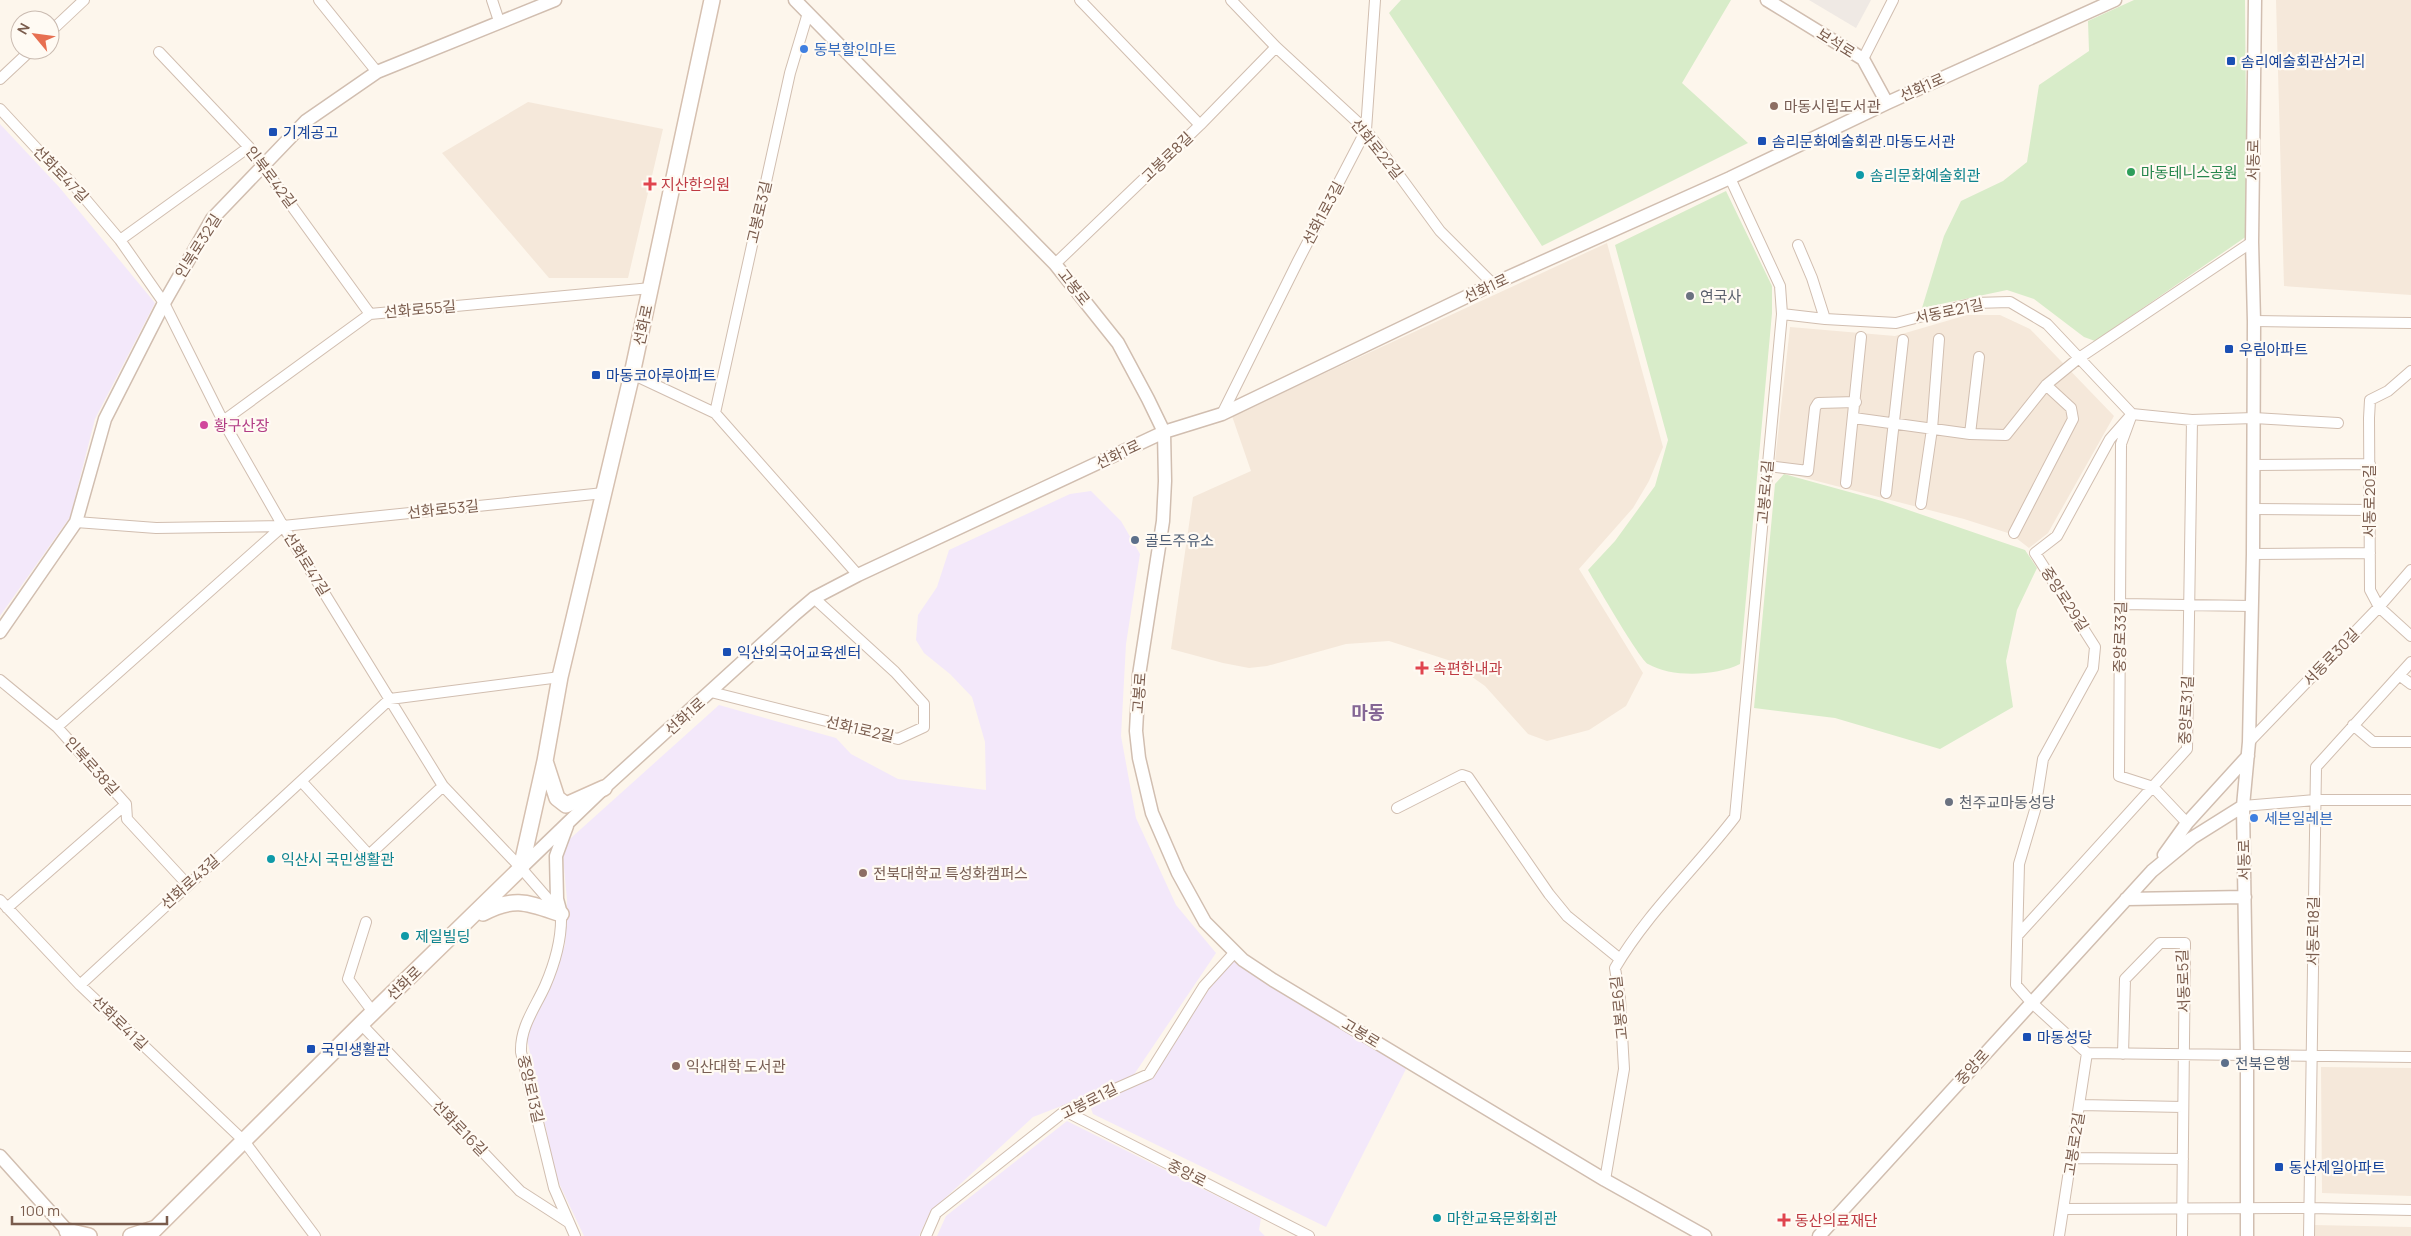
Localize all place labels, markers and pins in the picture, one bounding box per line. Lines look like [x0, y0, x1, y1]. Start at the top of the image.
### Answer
place label: 동부할인마트 [814, 39, 897, 60]
marker: 동부할인마트 [798, 43, 810, 55]
place label: 솜리예술회관삼거리 [2241, 51, 2365, 72]
marker: 솜리예술회관삼거리 [2225, 55, 2237, 67]
place label: 마동시립도서관 [1784, 96, 1881, 117]
marker: 마동시립도서관 [1768, 100, 1780, 112]
place label: 기계공고 [283, 122, 338, 143]
marker: 기계공고 [267, 126, 279, 138]
place label: 솜리문화예술회관.마동도서관 [1772, 131, 1955, 152]
marker: 솜리문화예술회관.마동도서관 [1756, 135, 1768, 147]
place label: 마동테니스공원 [2141, 162, 2238, 183]
place label: 솜리문화예술회관 [1870, 165, 1981, 186]
marker: 마동테니스공원 [2125, 166, 2137, 178]
marker: 솜리문화예술회관 [1854, 169, 1866, 181]
place label: 지산한의원 [661, 174, 730, 195]
marker: 지산한의원 [643, 177, 657, 191]
place label: 연국사 [1700, 286, 1742, 307]
marker: 연국사 [1684, 290, 1696, 302]
place label: 우림아파트 [2239, 339, 2308, 360]
marker: 우림아파트 [2223, 343, 2235, 355]
place label: 마동코아루아파트 [606, 365, 717, 386]
marker: 마동코아루아파트 [590, 369, 602, 381]
place label: 황구산장 [214, 415, 269, 436]
marker: 황구산장 [198, 419, 210, 431]
place label: 골드주유소 [1145, 530, 1214, 551]
marker: 골드주유소 [1129, 534, 1141, 546]
place label: 익산외국어교육센터 [737, 642, 861, 663]
marker: 익산외국어교육센터 [721, 646, 733, 658]
place label: 속편한내과 [1433, 658, 1502, 679]
marker: 속편한내과 [1415, 661, 1429, 675]
place label: 천주교마동성당 [1959, 792, 2056, 813]
marker: 천주교마동성당 [1943, 796, 1955, 808]
place label: 세븐일레븐 [2264, 808, 2333, 829]
marker: 세븐일레븐 [2248, 812, 2260, 824]
place label: 익산시 국민생활관 [281, 849, 395, 870]
marker: 익산시 국민생활관 [265, 853, 277, 865]
place label: 전북대학교 특성화캠퍼스 [873, 863, 1028, 884]
marker: 전북대학교 특성화캠퍼스 [857, 867, 869, 879]
place label: 제일빌딩 [415, 926, 470, 947]
marker: 제일빌딩 [399, 930, 411, 942]
place label: 마동성당 [2037, 1027, 2092, 1048]
marker: 마동성당 [2021, 1031, 2033, 1043]
place label: 국민생활관 [321, 1039, 390, 1060]
marker: 국민생활관 [305, 1043, 317, 1055]
place label: 전북은행 [2235, 1053, 2290, 1074]
place label: 익산대학 도서관 [686, 1056, 786, 1077]
marker: 전북은행 [2219, 1057, 2231, 1069]
marker: 익산대학 도서관 [670, 1060, 682, 1072]
place label: 동산제일아파트 [2289, 1157, 2386, 1178]
marker: 동산제일아파트 [2273, 1161, 2285, 1173]
place label: 마한교육문화회관 [1447, 1208, 1558, 1229]
place label: 동산의료재단 [1795, 1210, 1878, 1231]
marker: 마한교육문화회관 [1431, 1212, 1443, 1224]
marker: 동산의료재단 [1777, 1213, 1791, 1227]

